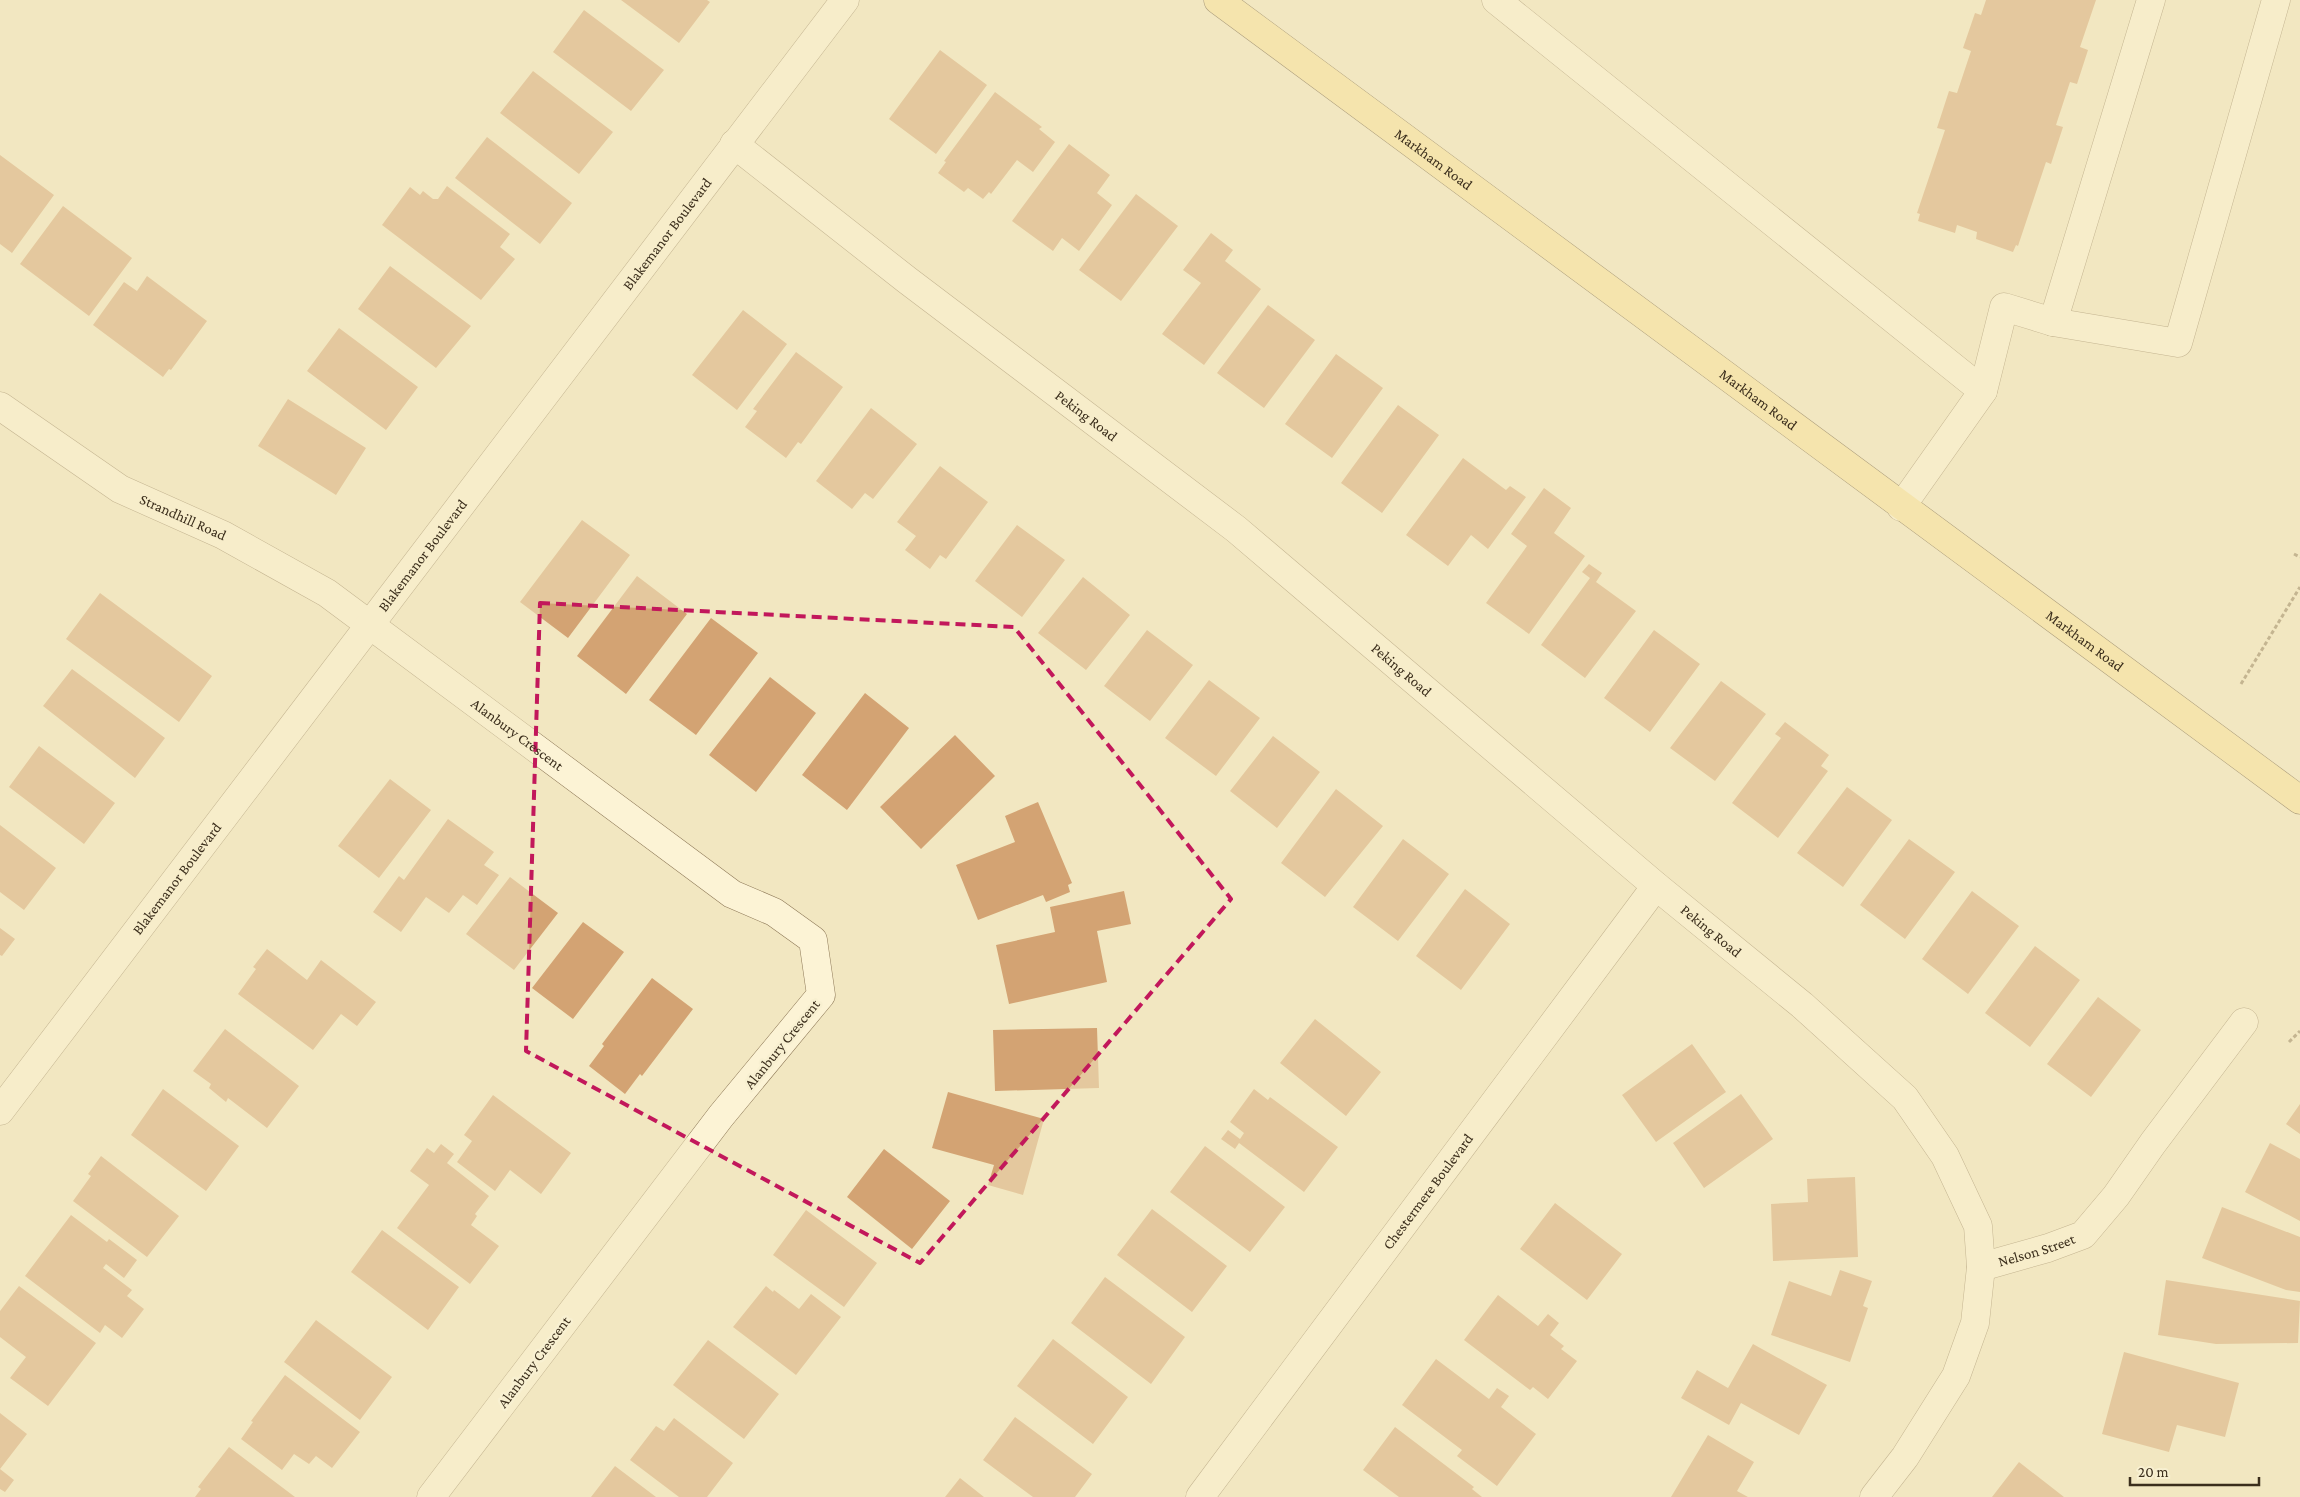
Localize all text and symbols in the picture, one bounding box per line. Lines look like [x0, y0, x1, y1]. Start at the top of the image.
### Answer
street label: Markham Road [1392, 126, 1475, 193]
street label: Blakemanor Boulevard [620, 175, 715, 293]
street label: Markham Road [1717, 366, 1800, 433]
street label: Peking Road [1052, 387, 1121, 444]
street label: Strandhill Road [137, 491, 229, 544]
street label: Blakemanor Boulevard [375, 496, 470, 615]
street label: Markham Road [2043, 607, 2127, 675]
street label: Peking Road [1368, 640, 1435, 700]
street label: Alanbury Crescent [468, 695, 567, 774]
street label: Blakemanor Boulevard [129, 819, 224, 938]
street label: Peking Road [1678, 901, 1745, 960]
street label: Alanbury Crescent [741, 995, 824, 1093]
street label: Chestermere Boulevard [1380, 1131, 1476, 1253]
street label: Nelson Street [1996, 1230, 2078, 1270]
street label: Alanbury Crescent [494, 1312, 575, 1411]
scale bar [2130, 1454, 2259, 1486]
text: 20 m [2138, 1464, 2169, 1480]

